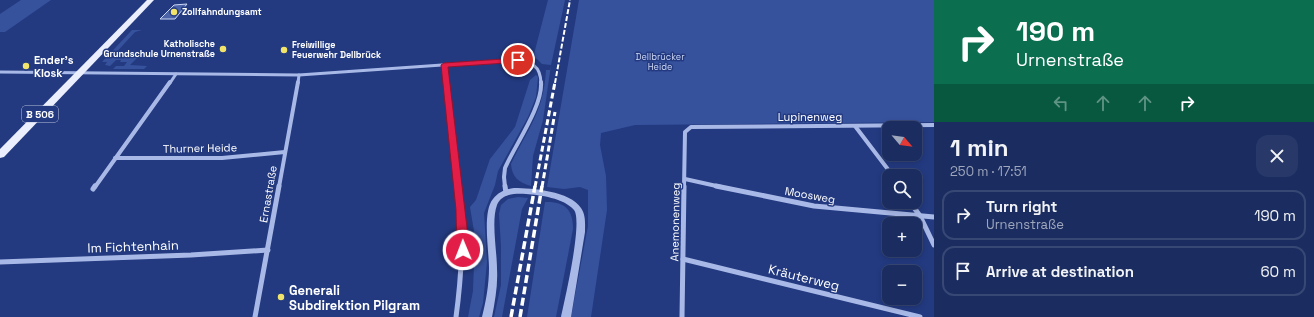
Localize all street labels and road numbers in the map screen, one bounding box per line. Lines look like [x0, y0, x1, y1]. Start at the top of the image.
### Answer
road number: B 506 [22, 106, 58, 122]
street label: Lupinenweg [778, 110, 842, 124]
street label: Thurner Heide [163, 140, 237, 156]
street label: Ernastraße [256, 164, 280, 224]
street label: Anemonenweg [667, 183, 683, 261]
street label: Moosweg [784, 184, 836, 206]
street label: Im Fichtenhain [87, 236, 179, 257]
street label: Kräuterweg [767, 260, 841, 295]

